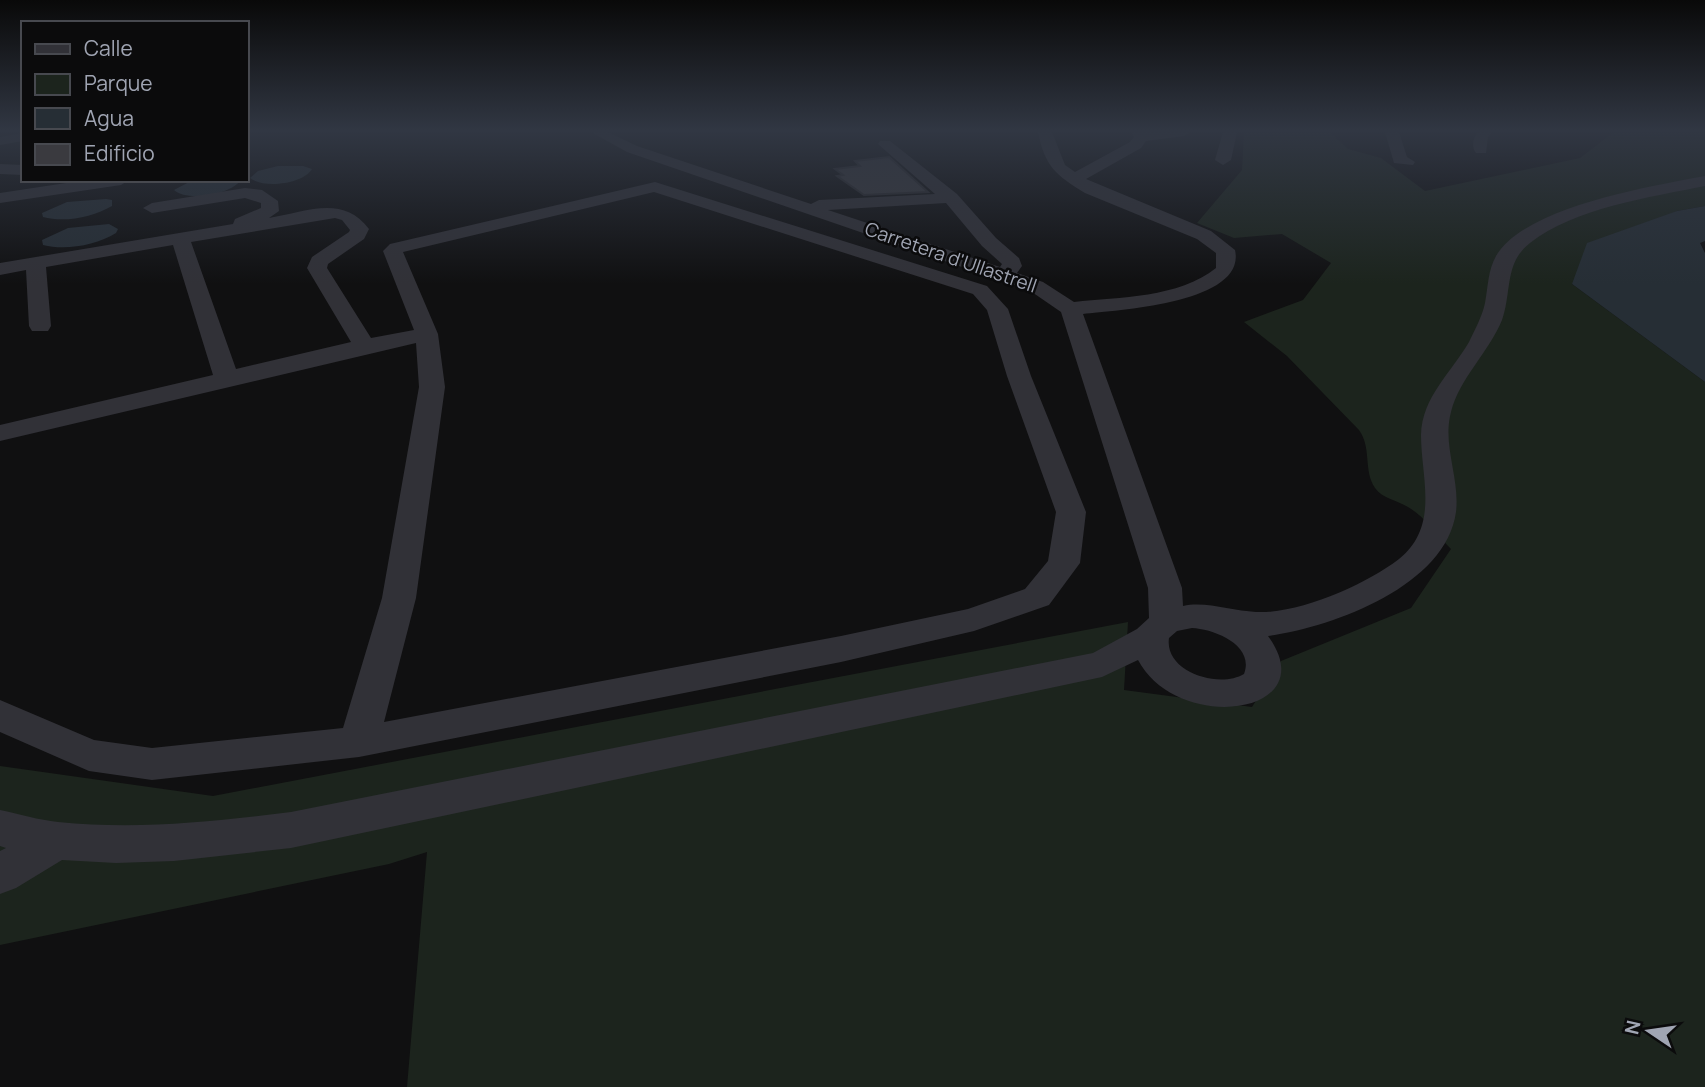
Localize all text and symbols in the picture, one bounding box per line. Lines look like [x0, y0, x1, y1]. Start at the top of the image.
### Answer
legend [21, 21, 248, 182]
text: Calle [84, 34, 133, 62]
text: Parque [84, 69, 153, 97]
text: Agua [84, 104, 134, 132]
text: Edificio [84, 139, 155, 167]
street label: Carretera d'Ullastrell [862, 215, 1040, 299]
north arrow [1614, 996, 1684, 1066]
text: N [1618, 1018, 1647, 1037]

